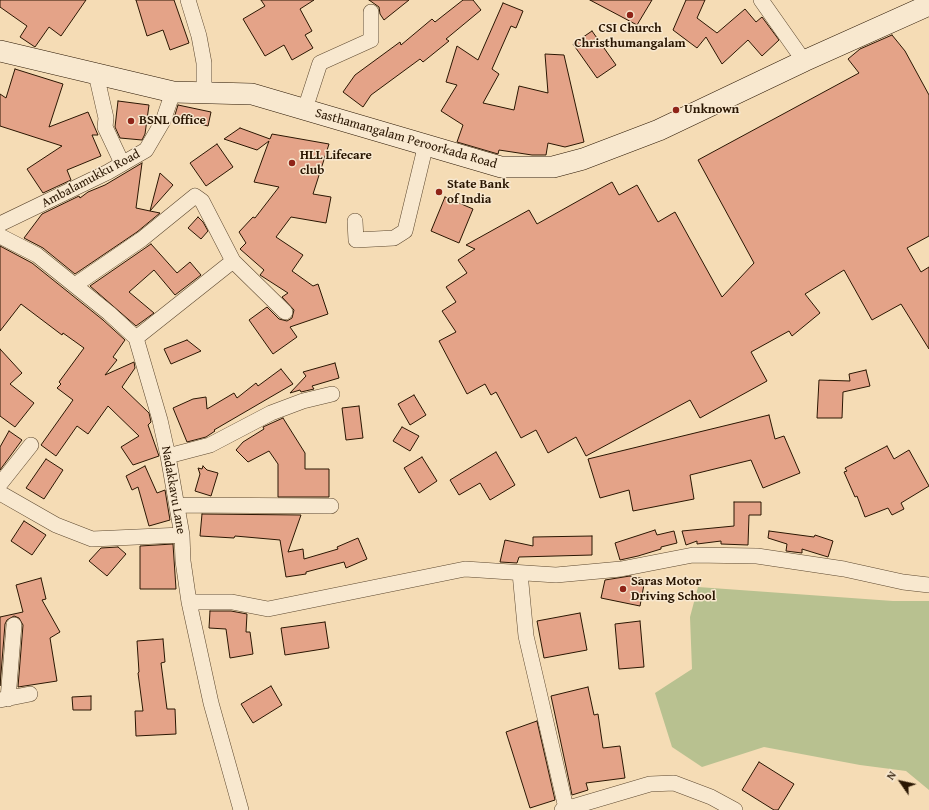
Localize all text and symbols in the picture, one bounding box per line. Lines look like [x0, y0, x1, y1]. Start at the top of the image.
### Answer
marker: CSI Church Christhumangalam [625, 10, 635, 20]
place label: CSI Church Christhumangalam [574, 21, 686, 52]
place label: Unknown [684, 102, 739, 118]
marker: Unknown [671, 105, 681, 115]
street label: Sasthamangalam Peroorkada Road [313, 106, 499, 172]
place label: BSNL Office [139, 113, 206, 129]
marker: BSNL Office [126, 116, 136, 126]
street label: Ambalamukku Road [39, 146, 143, 212]
place label: HLL Lifecare club [300, 148, 372, 179]
marker: HLL Lifecare club [287, 158, 297, 168]
place label: State Bank of India [447, 177, 509, 208]
marker: State Bank of India [434, 187, 444, 197]
street label: Nadakkavu Lane [158, 445, 188, 535]
place label: Saras Motor Driving School [631, 574, 716, 605]
marker: Saras Motor Driving School [618, 584, 628, 594]
north arrow [881, 762, 921, 802]
text: N [882, 768, 900, 783]

